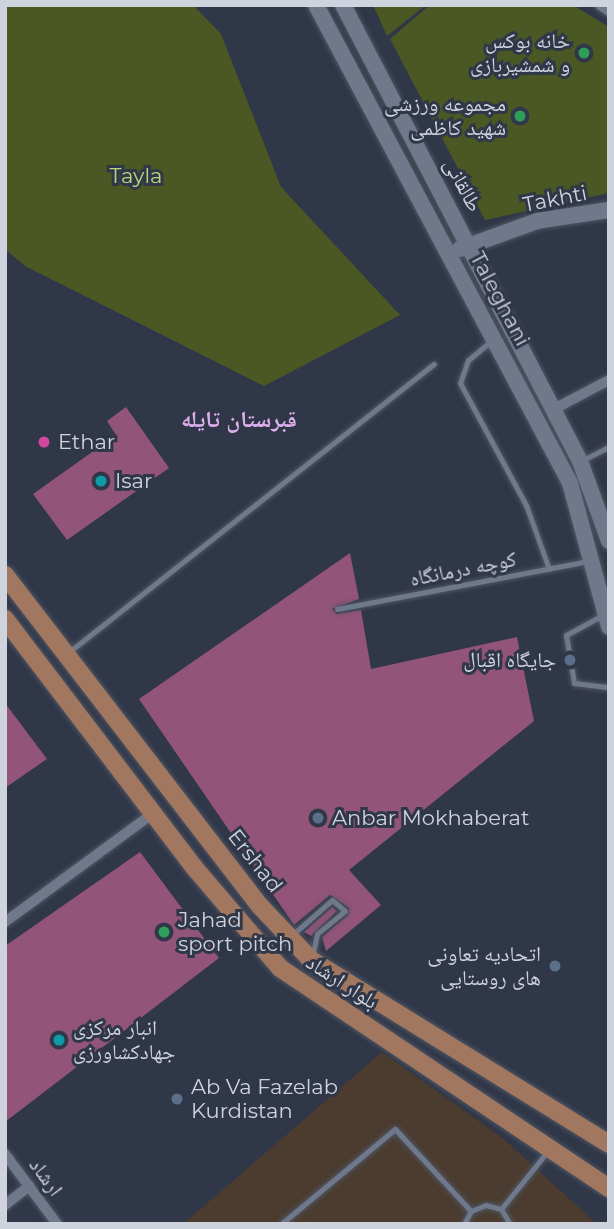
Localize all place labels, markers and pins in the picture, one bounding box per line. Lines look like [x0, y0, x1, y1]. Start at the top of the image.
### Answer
place label: خانه بوکس و شمشیربازی [470, 28, 570, 78]
marker: خانه بوکس و شمشیربازی [576, 45, 592, 61]
place label: مجموعه ورزشی شهید کاظمی [384, 91, 506, 141]
marker: مجموعه ورزشی شهید کاظمی [512, 108, 528, 124]
place label: Ethar [58, 429, 115, 455]
marker: Ethar [36, 434, 52, 450]
place label: Isar [115, 468, 152, 494]
marker: Isar [93, 473, 109, 489]
place label: جایگاه اقبال [463, 647, 556, 673]
marker: جایگاه اقبال [562, 652, 578, 668]
place label: Anbar Mokhaberat [332, 805, 530, 831]
marker: Anbar Mokhaberat [310, 810, 326, 826]
place label: Jahad sport pitch [178, 907, 292, 957]
marker: Jahad sport pitch [156, 924, 172, 940]
place label: اتحادیه تعاونی های روستایی [427, 941, 541, 991]
marker: اتحادیه تعاونی های روستایی [547, 958, 563, 974]
place label: انبار مرکزی جهادکشاورزی [73, 1015, 175, 1065]
marker: انبار مرکزی جهادکشاورزی [51, 1032, 67, 1048]
place label: Ab Va Fazelab Kurdistan [191, 1074, 338, 1124]
marker: Ab Va Fazelab Kurdistan [169, 1091, 185, 1107]

